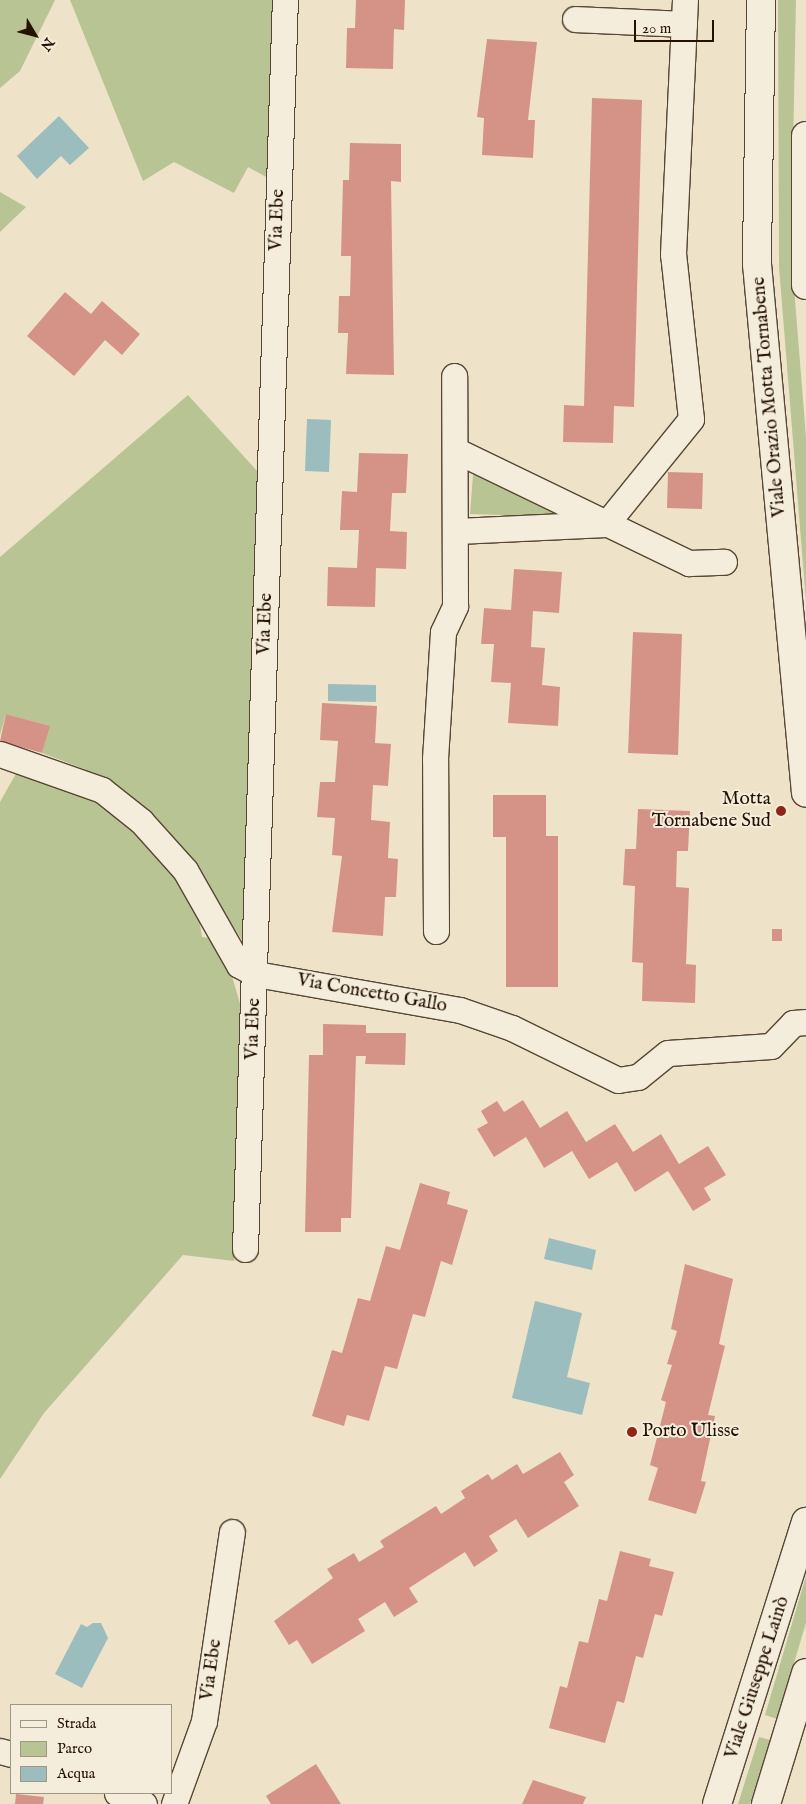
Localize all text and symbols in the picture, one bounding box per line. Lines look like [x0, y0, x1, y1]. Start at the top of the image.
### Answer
north arrow [10, 10, 60, 60]
scale bar [636, 10, 716, 42]
text: 20 m [642, 19, 671, 38]
text: N [36, 34, 58, 54]
street label: Via Ebe [266, 189, 290, 251]
street label: Viale Orazio Motta Tornabene [748, 276, 792, 518]
street label: Via Ebe [254, 593, 278, 655]
place label: Motta Tornabene Sud [652, 789, 771, 833]
marker: Motta Tornabene Sud [775, 805, 787, 817]
street label: Via Concetto Gallo [295, 970, 449, 1018]
street label: Via Ebe [242, 998, 266, 1060]
place label: Porto Ulisse [642, 1421, 739, 1443]
marker: Porto Ulisse [626, 1426, 638, 1438]
street label: Viale Giuseppe Lainò [721, 1594, 795, 1762]
street label: Via Ebe [196, 1638, 228, 1702]
legend [10, 1704, 172, 1794]
text: Strada [57, 1714, 96, 1733]
text: Parco [57, 1739, 92, 1758]
text: Acqua [57, 1764, 95, 1783]

